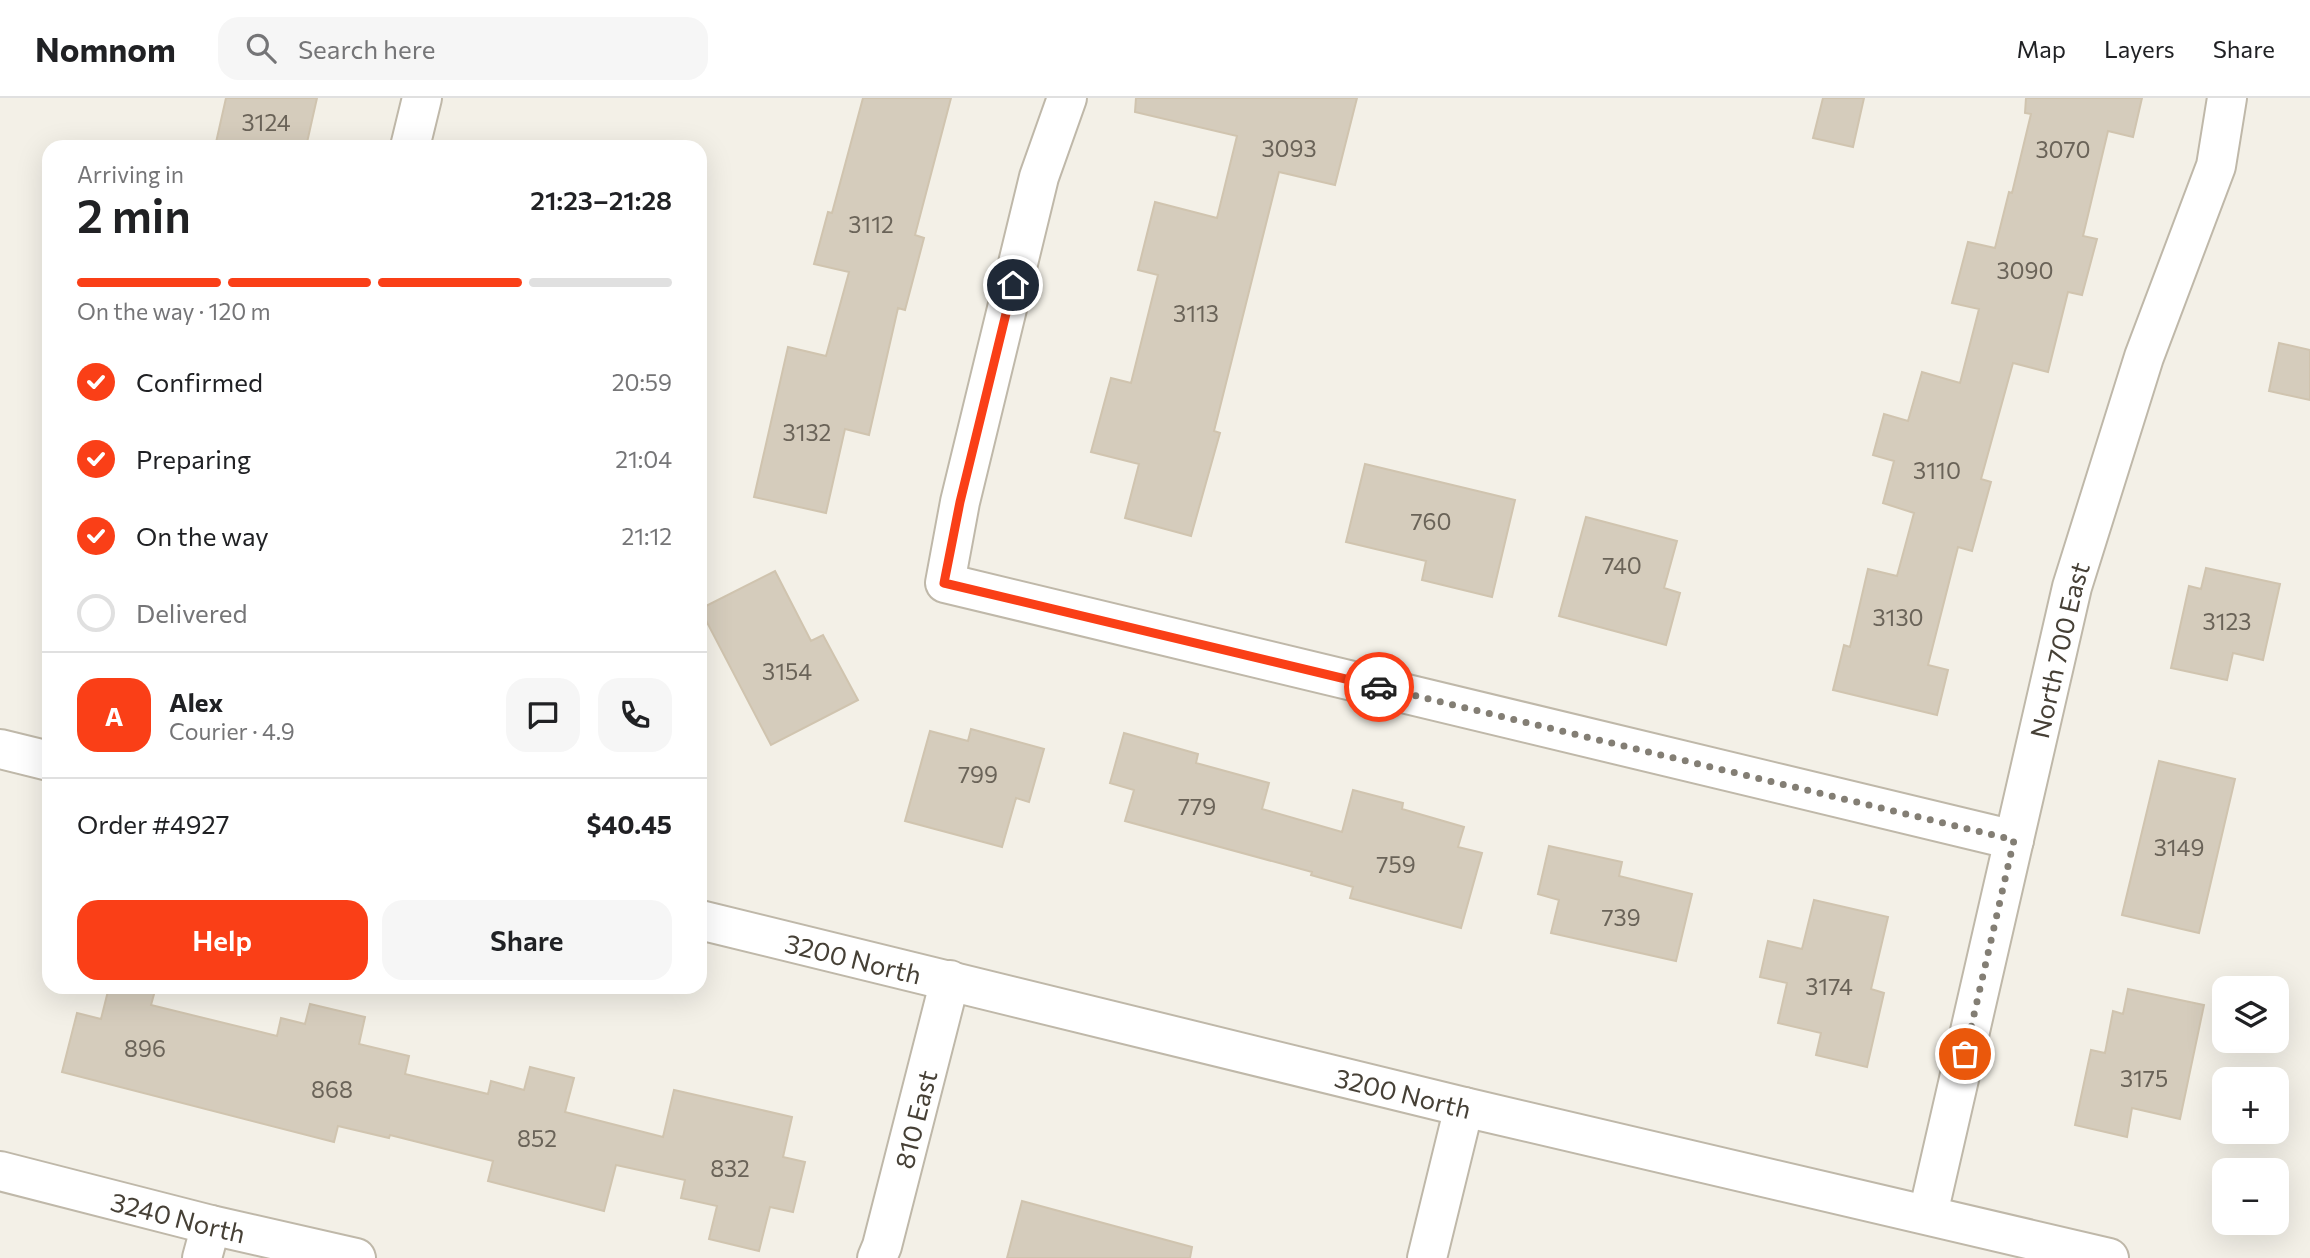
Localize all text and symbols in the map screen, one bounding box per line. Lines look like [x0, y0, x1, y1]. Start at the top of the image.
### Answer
search box [218, 17, 708, 80]
text: Nomnom [35, 28, 176, 69]
icon: search [242, 29, 280, 67]
text: Search here [298, 33, 435, 64]
text: Map [2017, 34, 2066, 63]
text: Layers [2104, 34, 2175, 63]
text: Share [2213, 34, 2275, 63]
house number: 3124 [241, 108, 291, 136]
house number: 3093 [1261, 134, 1317, 162]
house number: 3070 [2035, 135, 2091, 163]
text: Arriving in [77, 160, 184, 188]
text: 21:23–21:28 [530, 184, 672, 215]
text: 2 min [77, 186, 191, 242]
house number: 3112 [848, 210, 894, 238]
pin [983, 255, 1043, 315]
house number: 3090 [1996, 256, 2054, 284]
icon: home [994, 266, 1032, 304]
text: On the way · 120 m [77, 297, 271, 325]
house number: 3113 [1173, 299, 1219, 327]
icon: check [77, 363, 115, 401]
text: Confirmed [136, 366, 263, 397]
text: 20:59 [612, 368, 672, 396]
house number: 3132 [783, 418, 831, 446]
icon: check [77, 440, 115, 478]
text: Preparing [136, 443, 251, 474]
text: 21:04 [615, 445, 672, 473]
house number: 3110 [1913, 456, 1961, 484]
house number: 760 [1410, 507, 1452, 535]
icon: check [77, 517, 115, 555]
text: On the way [136, 520, 269, 551]
text: 21:12 [621, 522, 672, 550]
house number: 740 [1602, 551, 1642, 579]
street label: North 700 East [2022, 558, 2094, 741]
text: Delivered [136, 597, 247, 628]
house number: 3130 [1872, 603, 1924, 631]
house number: 3123 [2203, 607, 2251, 635]
courier [1344, 652, 1414, 722]
house number: 3154 [762, 657, 812, 685]
icon: car [1360, 668, 1398, 706]
button: chat [506, 678, 580, 752]
button: phone [598, 678, 672, 752]
text: Alex [169, 686, 223, 717]
text: A [105, 700, 123, 731]
text: Courier · 4.9 [169, 717, 295, 745]
house number: 799 [958, 760, 998, 788]
house number: 779 [1178, 792, 1216, 820]
text: Order #4927 [77, 808, 229, 839]
text: $40.45 [586, 808, 672, 839]
house number: 3149 [2154, 833, 2204, 861]
house number: 759 [1376, 850, 1416, 878]
button: Help [77, 900, 368, 980]
button: Share [382, 900, 672, 980]
house number: 739 [1601, 903, 1641, 931]
street label: 3200 North [782, 926, 925, 989]
house number: 3174 [1805, 972, 1853, 1000]
map controls [2212, 976, 2289, 1235]
button: layers [2212, 976, 2289, 1053]
pin [1935, 1024, 1995, 1084]
house number: 896 [124, 1034, 166, 1062]
icon: bag [1946, 1035, 1984, 1073]
street label: 3200 North [1332, 1061, 1475, 1124]
house number: 3175 [2120, 1064, 2168, 1092]
street label: 810 East [887, 1067, 942, 1172]
button: + [2212, 1067, 2289, 1144]
house number: 868 [311, 1075, 353, 1103]
house number: 852 [517, 1124, 557, 1152]
house number: 832 [710, 1154, 750, 1182]
button: − [2212, 1158, 2289, 1235]
street label: 3240 North [108, 1185, 248, 1248]

